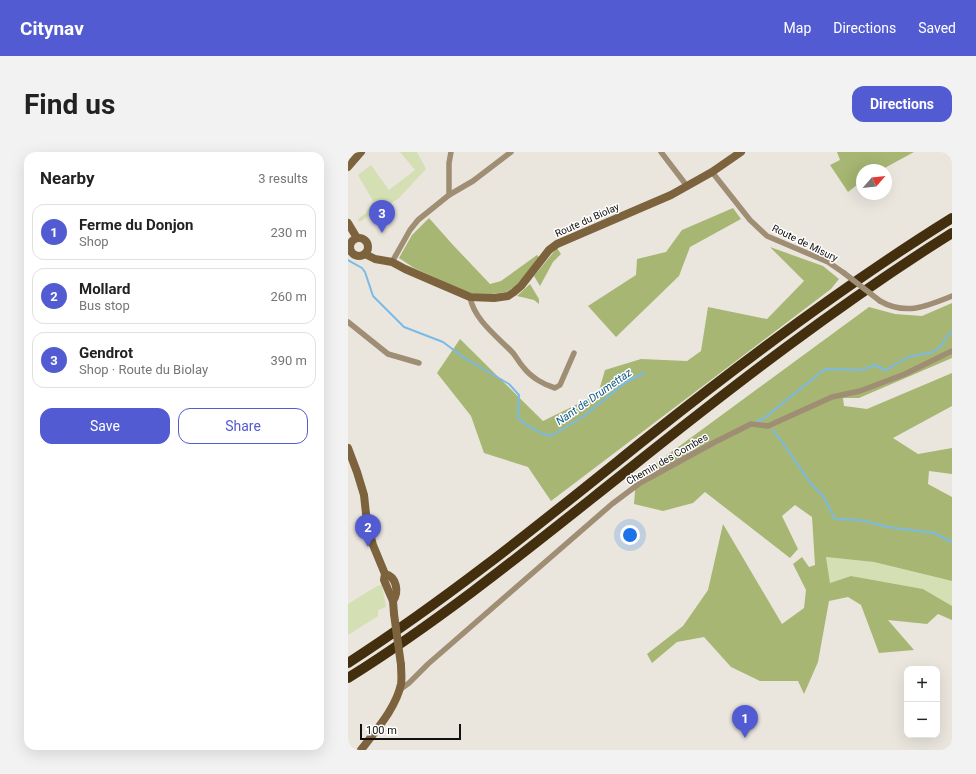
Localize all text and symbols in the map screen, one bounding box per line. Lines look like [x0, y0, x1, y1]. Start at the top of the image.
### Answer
text: Citynav [20, 17, 84, 40]
text: Map [784, 20, 811, 36]
text: Directions [833, 20, 896, 36]
text: Saved [918, 20, 956, 36]
button: Directions [852, 86, 952, 122]
text: Find us [24, 88, 115, 121]
north arrow [856, 164, 892, 200]
text: Nearby [40, 168, 95, 188]
text: 3 results [258, 171, 308, 186]
pin: 3 [369, 200, 395, 233]
street label: Route du Biolay [553, 201, 621, 239]
text: Ferme du Donjon [79, 216, 193, 234]
street label: Route de Misury [770, 222, 840, 264]
text: 1 [50, 225, 58, 240]
text: 230 m [270, 225, 307, 240]
text: Shop [79, 234, 109, 249]
text: Mollard [79, 280, 130, 298]
text: 2 [50, 289, 58, 304]
text: 260 m [270, 289, 307, 304]
text: Bus stop [79, 298, 130, 313]
text: Gendrot [79, 344, 133, 362]
text: 3 [50, 353, 58, 368]
text: 390 m [270, 353, 307, 368]
text: Shop · Route du Biolay [79, 362, 208, 377]
water label: Nant de Drumettaz [554, 366, 635, 428]
button: Save [40, 408, 170, 444]
button: Share [178, 408, 308, 444]
street label: Chemin des Combes [624, 431, 710, 487]
pin: 2 [355, 514, 381, 547]
your location [620, 525, 640, 545]
map controls [904, 666, 940, 738]
button: + [904, 666, 940, 702]
button: − [904, 702, 940, 738]
pin: 1 [732, 705, 758, 738]
scale bar [360, 722, 461, 741]
text: 100 m [366, 724, 397, 737]

